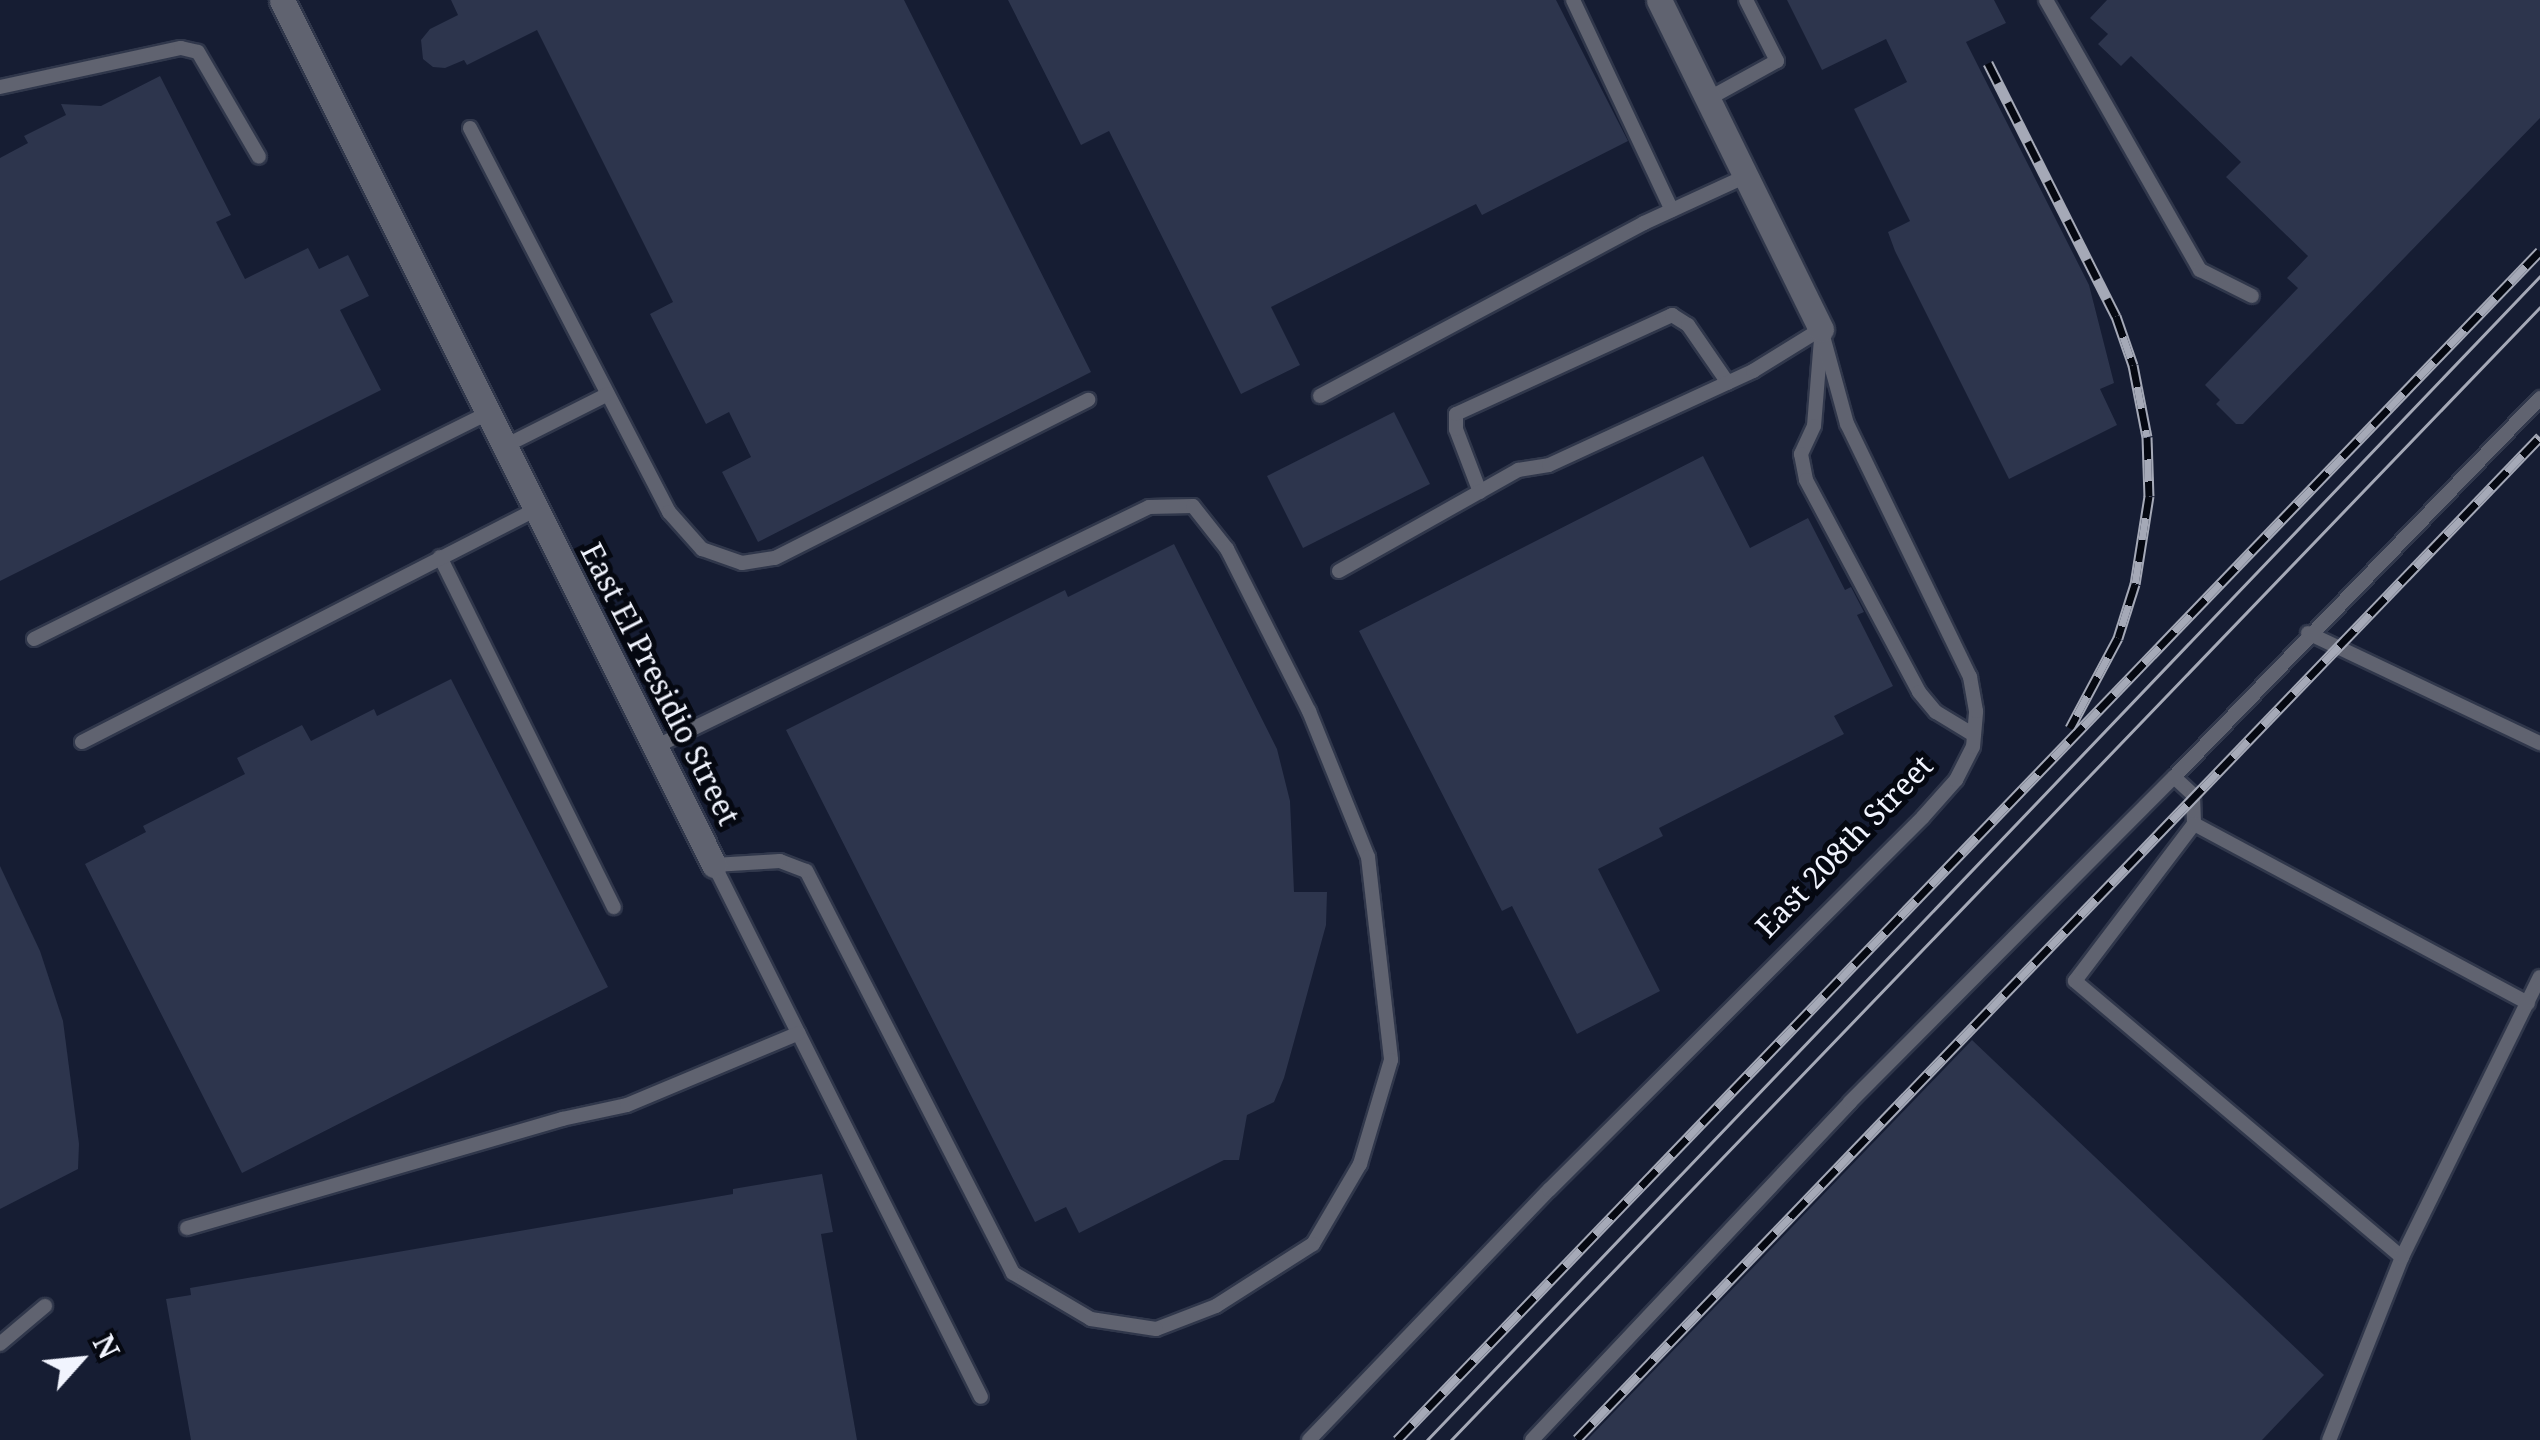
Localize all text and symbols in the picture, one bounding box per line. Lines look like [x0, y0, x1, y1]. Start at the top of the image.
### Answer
street label: East El Presidio Street [573, 537, 747, 831]
street label: East 208th Street [1748, 748, 1940, 944]
north arrow [30, 1310, 130, 1410]
text: N [85, 1328, 129, 1365]

